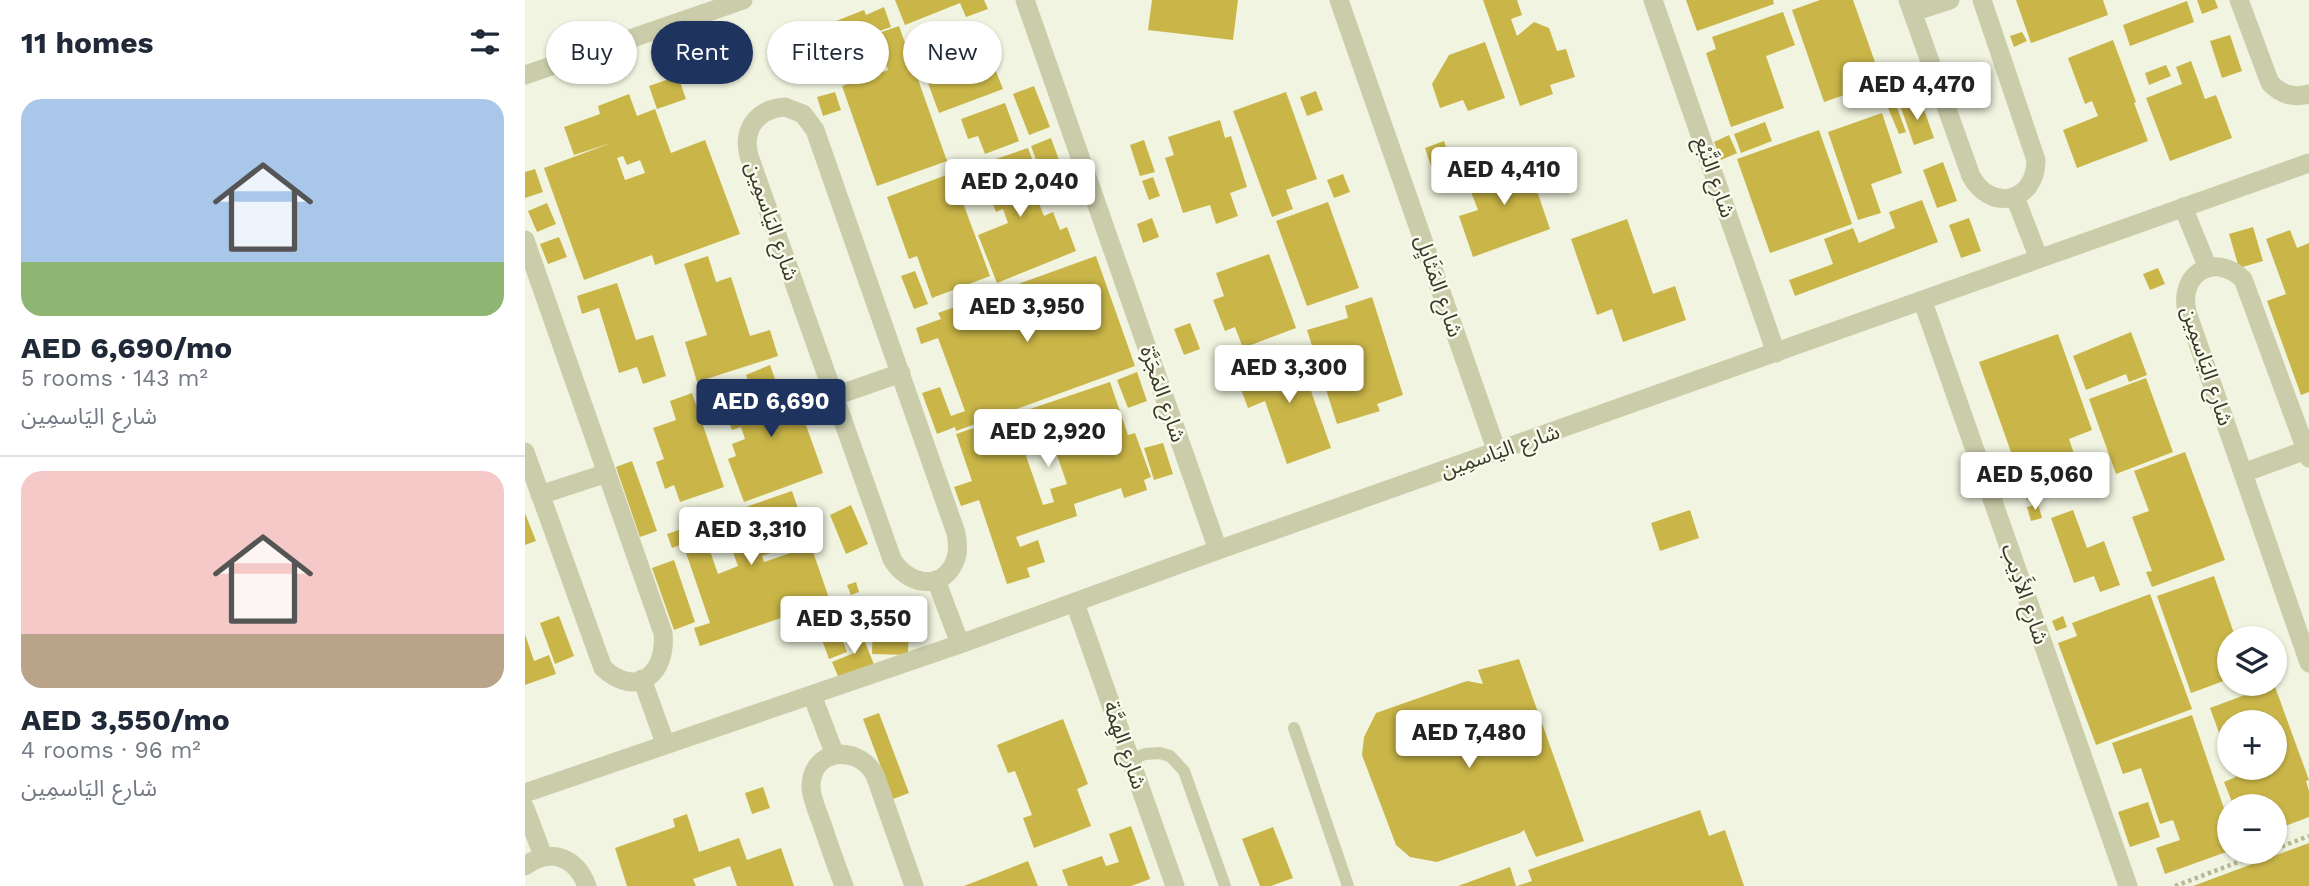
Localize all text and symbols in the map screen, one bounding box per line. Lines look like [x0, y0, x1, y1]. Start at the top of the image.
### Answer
chip: Buy [546, 21, 637, 84]
chip: Rent [651, 21, 753, 84]
chip: Filters [767, 21, 889, 84]
chip: New [903, 21, 1002, 84]
icon: filters [466, 23, 504, 61]
text: 11 homes [21, 25, 154, 60]
pin: AED 4,470 [1837, 62, 1997, 122]
text: AED 4,470 [1859, 71, 1975, 98]
street label: شارع النَّبْع [1687, 133, 1742, 222]
icon: home [200, 144, 326, 270]
pin: AED 4,410 [1424, 148, 1584, 207]
text: AED 4,410 [1447, 156, 1561, 183]
street label: شارع اليَاسمِين [738, 158, 805, 285]
pin: AED 2,040 [940, 160, 1100, 219]
text: AED 2,040 [961, 168, 1079, 195]
street label: شارع المَثَايِل [1408, 232, 1469, 341]
pin: AED 3,950 [947, 284, 1107, 344]
text: AED 3,950 [969, 293, 1085, 320]
street label: شارع اليَاسمِين [2174, 303, 2239, 430]
text: AED 6,690/mo [21, 330, 232, 365]
street label: شارع المَجَرَّة [1133, 342, 1192, 446]
pin: AED 3,300 [1209, 346, 1369, 405]
text: AED 3,300 [1231, 354, 1347, 381]
text: 5 rooms · 143 m² [21, 365, 208, 392]
pin: AED 6,690 [691, 380, 851, 439]
text: AED 6,690 [712, 388, 830, 415]
text: شارع اليَاسمِين [21, 403, 157, 430]
pin: AED 2,920 [968, 410, 1128, 469]
text: AED 2,920 [990, 418, 1106, 445]
street label: شارع اليَاسمِين [1437, 418, 1564, 485]
pin: AED 5,060 [1955, 452, 2115, 512]
text: AED 5,060 [1977, 461, 2093, 488]
pin: AED 3,310 [671, 508, 831, 567]
icon: home [200, 516, 326, 642]
text: AED 3,310 [695, 516, 807, 543]
street label: شارع الأَدِيب [1994, 540, 2057, 648]
pin: AED 3,550 [774, 596, 934, 656]
text: AED 3,550 [796, 605, 912, 632]
map controls [2217, 626, 2287, 864]
button: layers [2217, 626, 2287, 696]
street label: شارع الهِمَّة [1095, 697, 1152, 793]
text: AED 3,550/mo [21, 702, 230, 737]
pin: AED 7,480 [1389, 710, 1549, 770]
button: + [2217, 710, 2287, 780]
text: AED 7,480 [1412, 719, 1526, 746]
text: 4 rooms · 96 m² [21, 737, 201, 764]
text: شارع اليَاسمِين [21, 775, 157, 802]
button: − [2217, 794, 2287, 864]

